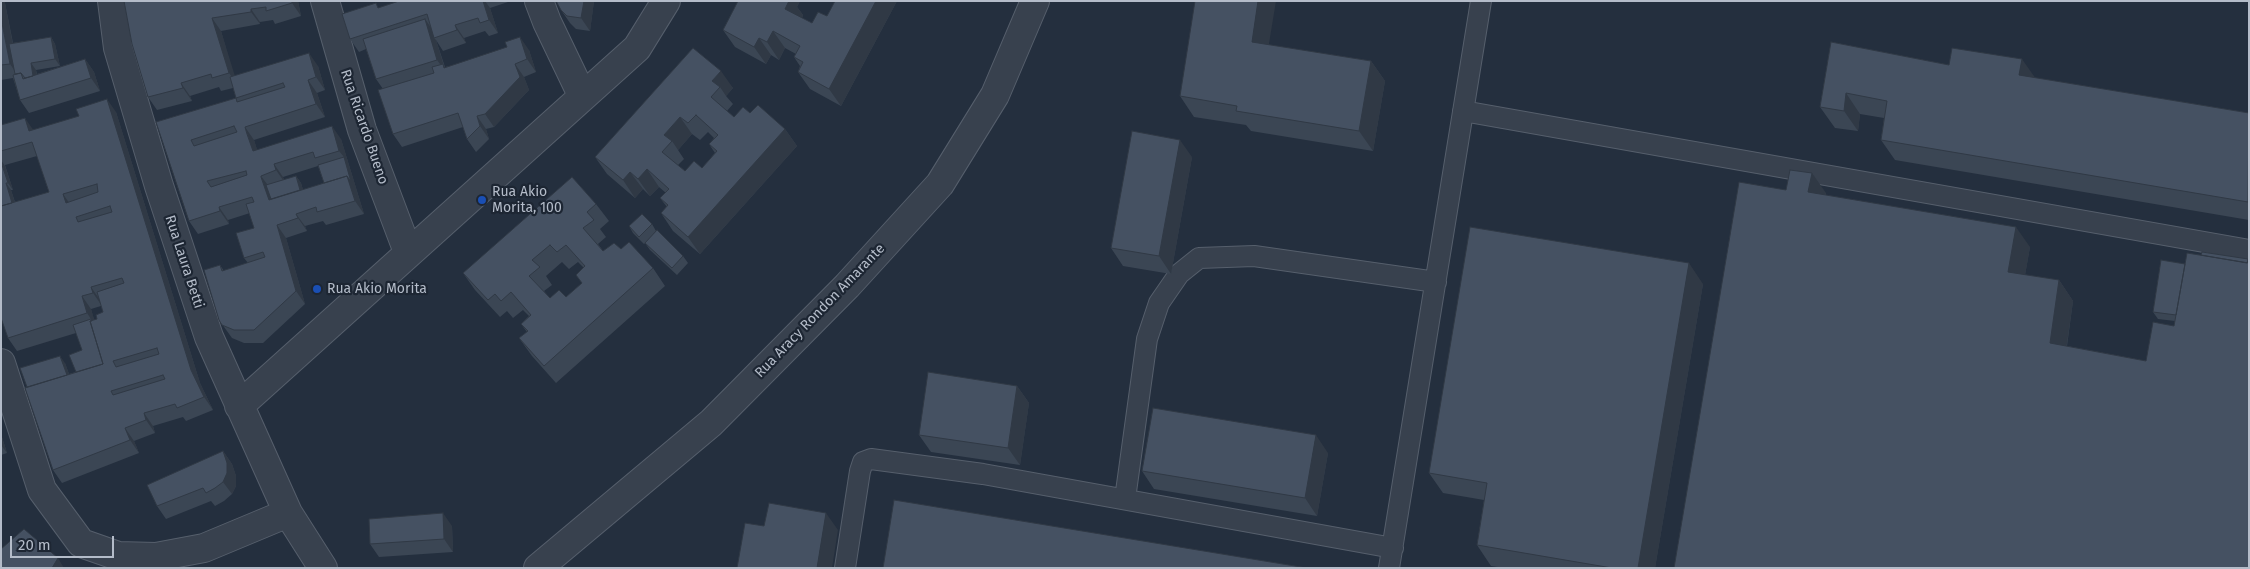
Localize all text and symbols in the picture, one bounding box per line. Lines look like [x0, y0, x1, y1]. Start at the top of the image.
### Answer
street label: Rua Ricardo Bueno [336, 67, 392, 187]
place label: Rua Akio Morita, 100 [492, 184, 562, 216]
marker: Rua Akio Morita, 100 [476, 194, 488, 206]
street label: Rua Laura Betti [161, 213, 207, 311]
street label: Rua Aracy Rondon Amarante [752, 241, 888, 381]
place label: Rua Akio Morita [327, 281, 427, 297]
marker: Rua Akio Morita [311, 283, 323, 295]
scale bar [12, 526, 116, 558]
text: 20 m [18, 536, 51, 554]

